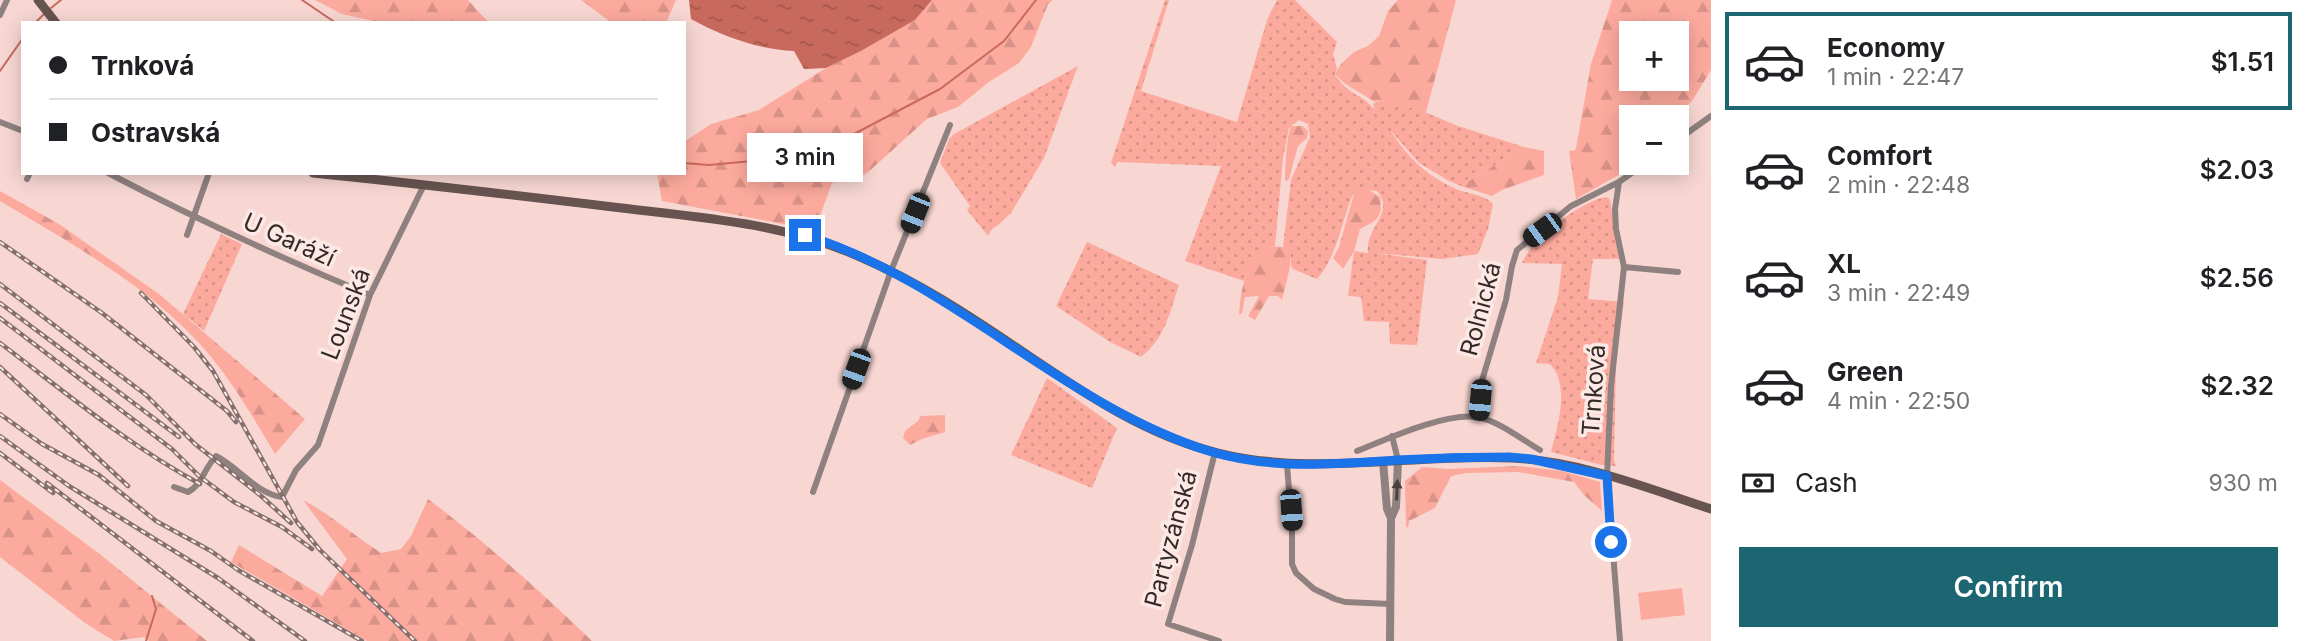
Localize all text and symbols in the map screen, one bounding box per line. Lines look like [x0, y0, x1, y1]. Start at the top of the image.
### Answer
map controls [1619, 21, 1689, 175]
button: + [1619, 21, 1689, 91]
icon: car [1743, 30, 1806, 93]
text: Economy [1827, 32, 1945, 63]
text: $1.51 [2211, 46, 2274, 77]
text: Trnková [91, 50, 194, 81]
text: 1 min · 22:47 [1827, 63, 1964, 91]
button: − [1619, 105, 1689, 175]
text: Ostravská [91, 117, 220, 148]
callout: 3 min [747, 134, 863, 182]
icon: car [1743, 138, 1806, 201]
text: Comfort [1827, 140, 1932, 171]
text: 3 min [774, 143, 836, 171]
text: $2.03 [2200, 154, 2274, 185]
text: 2 min · 22:48 [1827, 171, 1970, 199]
car [898, 190, 933, 236]
street label: U Garáží [239, 206, 340, 273]
car [1519, 209, 1566, 251]
route end [789, 219, 821, 251]
icon: car [1743, 246, 1806, 309]
text: XL [1827, 248, 1861, 279]
street label: Rolnická [1454, 259, 1507, 359]
text: $2.56 [2200, 262, 2274, 293]
street label: Lounská [315, 264, 376, 364]
text: 3 min · 22:49 [1827, 279, 1970, 307]
street label: Trnková [1576, 344, 1611, 436]
car [839, 346, 874, 392]
icon: car [1743, 354, 1806, 417]
text: Green [1827, 356, 1904, 387]
text: $2.32 [2200, 370, 2274, 401]
car [1468, 378, 1493, 422]
text: 4 min · 22:50 [1827, 387, 1970, 415]
icon: cash [1739, 464, 1777, 502]
street label: Partyzánská [1138, 467, 1203, 610]
text: Cash [1795, 467, 1858, 498]
text: 930 m [2208, 469, 2278, 497]
one-way arrow [1391, 478, 1402, 500]
car [1280, 488, 1303, 532]
route start [1595, 526, 1627, 558]
button: Confirm [1739, 547, 2278, 627]

